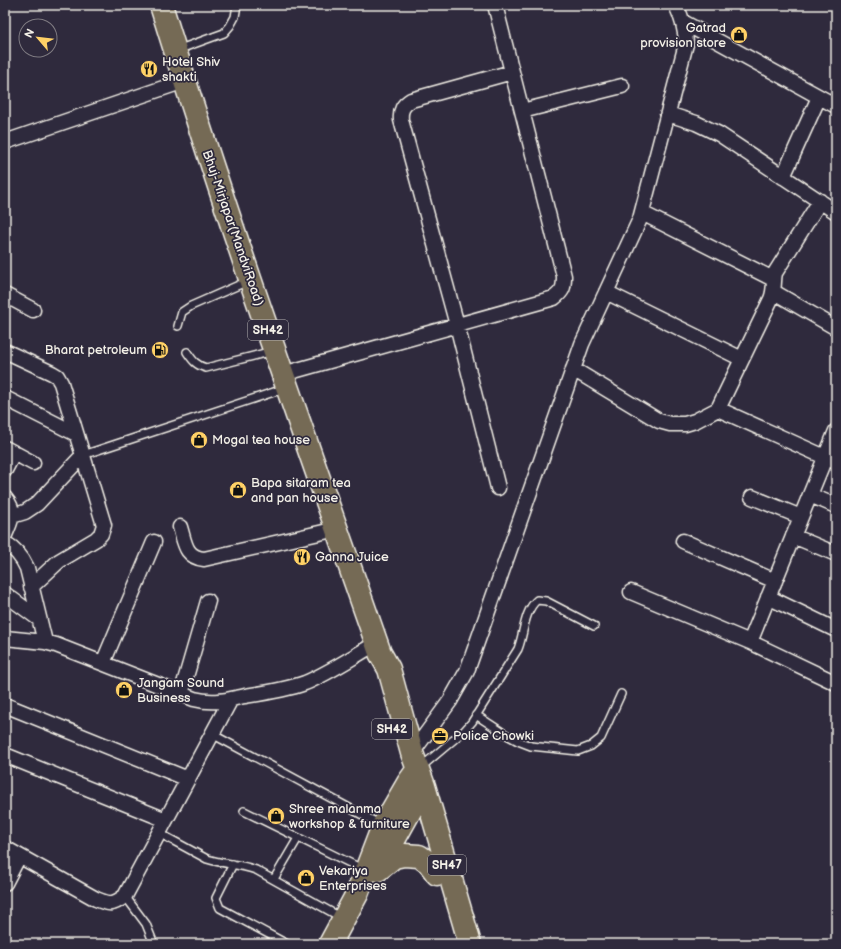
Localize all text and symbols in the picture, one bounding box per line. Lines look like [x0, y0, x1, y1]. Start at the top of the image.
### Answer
north arrow [18, 18, 58, 58]
place label: Gatrad provision store [640, 20, 726, 51]
shop icon: Gatrad provision store [729, 25, 749, 45]
text: N [22, 27, 37, 40]
place label: Hotel Shiv shakti [162, 54, 221, 85]
restaurant icon: Hotel Shiv shakti [139, 59, 159, 79]
street label: Bhuj-Mirjapar(MandviRoad) [199, 148, 267, 308]
road number: SH42 [248, 320, 288, 340]
fuel station icon: Bharat petroleum [150, 340, 170, 360]
place label: Bharat petroleum [45, 342, 147, 358]
shop icon: Mogal tea house [189, 430, 209, 450]
place label: Mogal tea house [212, 432, 310, 448]
place label: Bapa sitaram tea and pan house [251, 475, 351, 506]
shop icon: Bapa sitaram tea and pan house [228, 480, 248, 500]
restaurant icon: Ganna Juice [292, 547, 312, 567]
place label: Ganna Juice [315, 549, 389, 565]
place label: Jangam Sound Business [137, 675, 224, 706]
shop icon: Jangam Sound Business [114, 680, 134, 700]
road number: SH42 [372, 719, 412, 739]
office icon: Police Chowki [430, 726, 450, 746]
place label: Police Chowki [453, 728, 534, 744]
place label: Shree malanma workshop & furniture [289, 801, 410, 832]
shop icon: Shree malanma workshop & furniture [266, 806, 286, 826]
road number: SH47 [428, 855, 466, 875]
place label: Vekariya Enterprises [319, 863, 387, 894]
shop icon: Vekariya Enterprises [296, 868, 316, 888]

